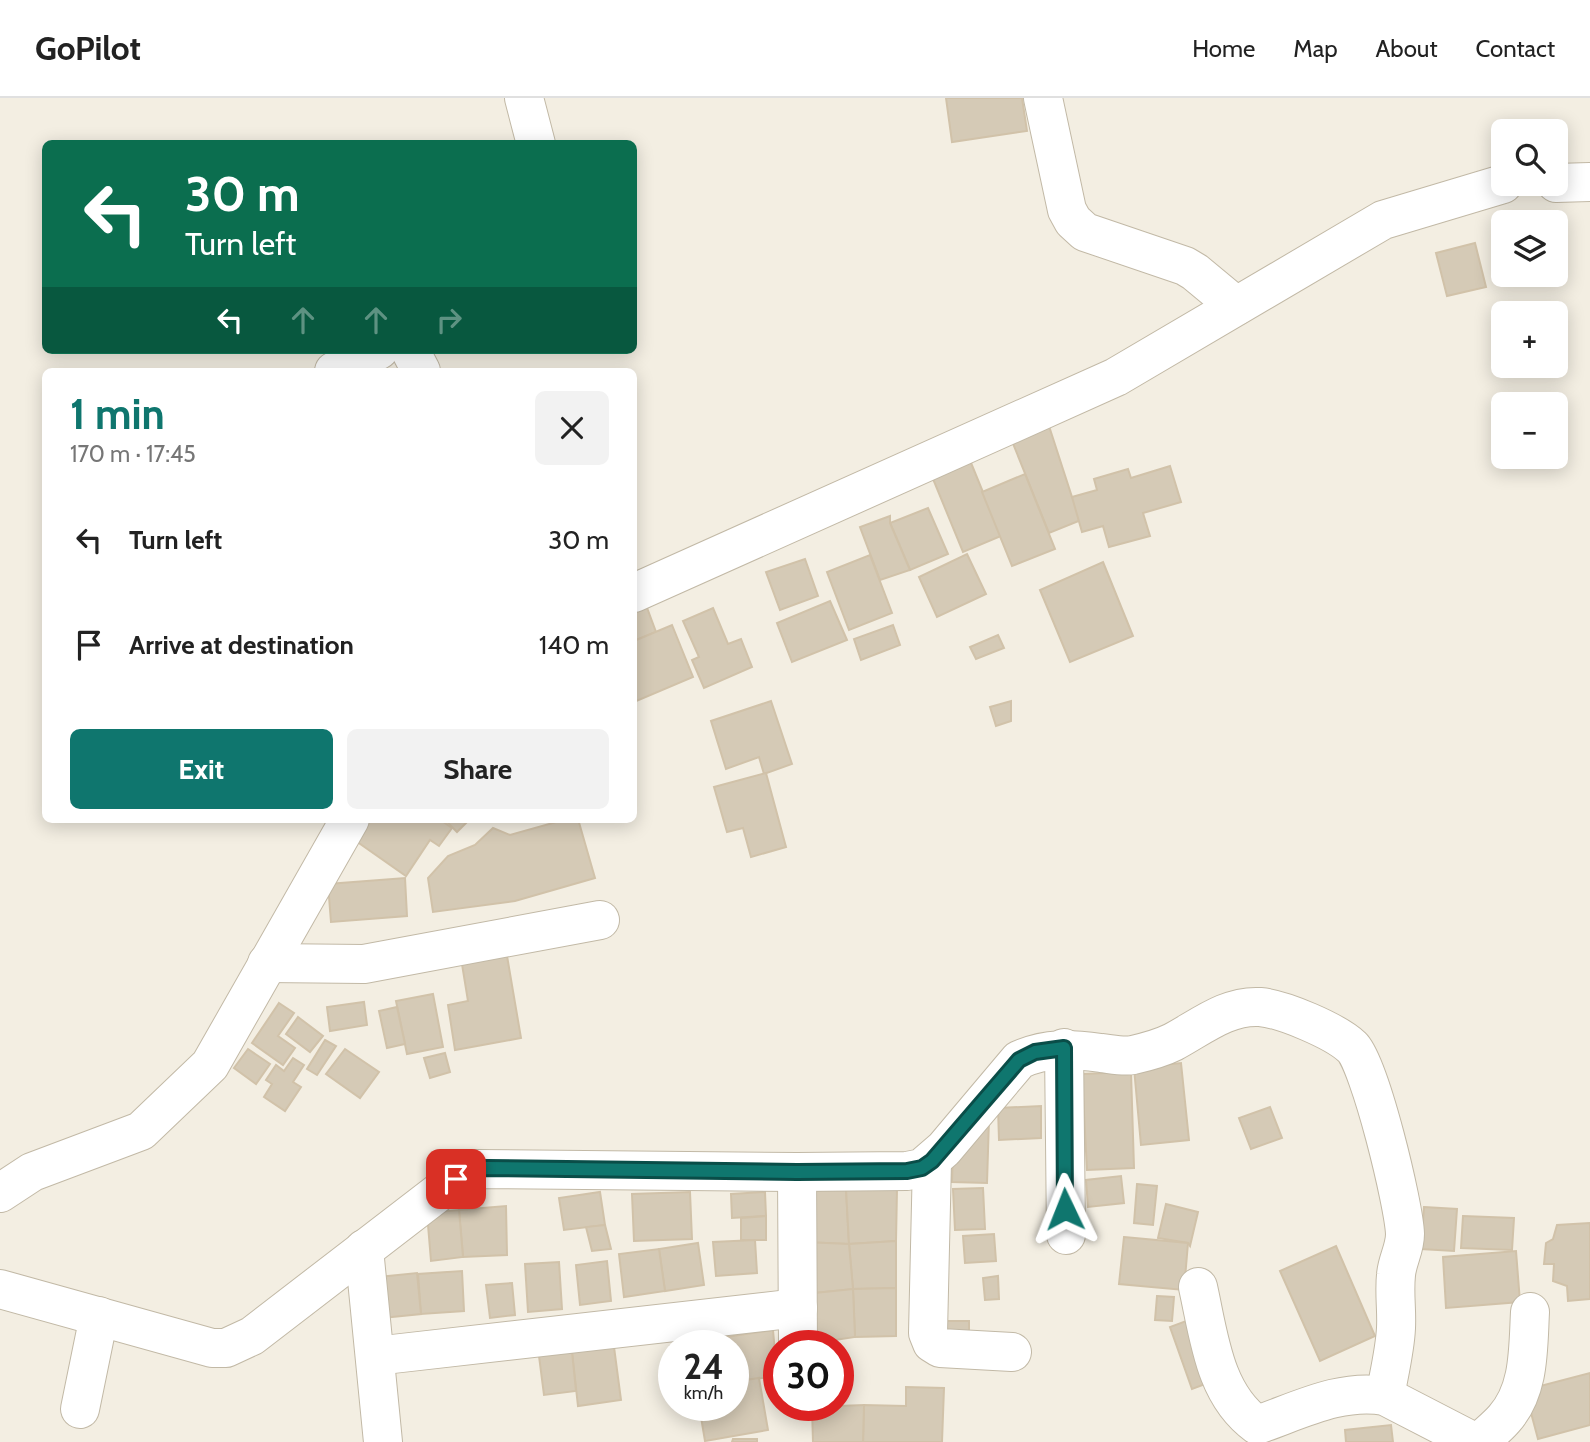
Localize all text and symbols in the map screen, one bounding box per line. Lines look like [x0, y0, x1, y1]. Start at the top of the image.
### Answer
text: GoPilot [35, 28, 141, 68]
text: Home [1192, 34, 1255, 63]
text: Map [1293, 34, 1338, 63]
text: About [1376, 34, 1438, 63]
text: Contact [1476, 34, 1555, 63]
map controls [1491, 119, 1568, 469]
button: search [1491, 119, 1568, 196]
text: 30 m [185, 164, 300, 223]
icon: left [70, 168, 161, 259]
button: layers [1491, 210, 1568, 287]
text: Turn left [185, 224, 296, 263]
icon: left [211, 301, 249, 339]
icon: ahead [284, 301, 322, 339]
icon: ahead [357, 301, 395, 339]
icon: right [430, 301, 468, 339]
button: + [1491, 301, 1568, 378]
text: 1 min [70, 388, 165, 440]
button: close [535, 391, 609, 465]
button: − [1491, 392, 1568, 469]
text: 170 m · 17:45 [70, 440, 196, 468]
icon: left [70, 521, 108, 559]
text: Turn left [129, 524, 222, 556]
text: 30 m [548, 524, 609, 556]
icon: arrive [70, 626, 108, 664]
text: Arrive at destination [129, 629, 354, 661]
text: 140 m [539, 629, 609, 661]
button: Exit [70, 729, 333, 809]
button: Share [347, 729, 609, 809]
pin [426, 1149, 486, 1209]
icon: arrive [437, 1160, 475, 1198]
position arrow [1028, 1172, 1102, 1246]
speed limit sign: 30 [763, 1330, 854, 1421]
text: 24 [683, 1345, 724, 1388]
text: km/h [684, 1382, 723, 1404]

